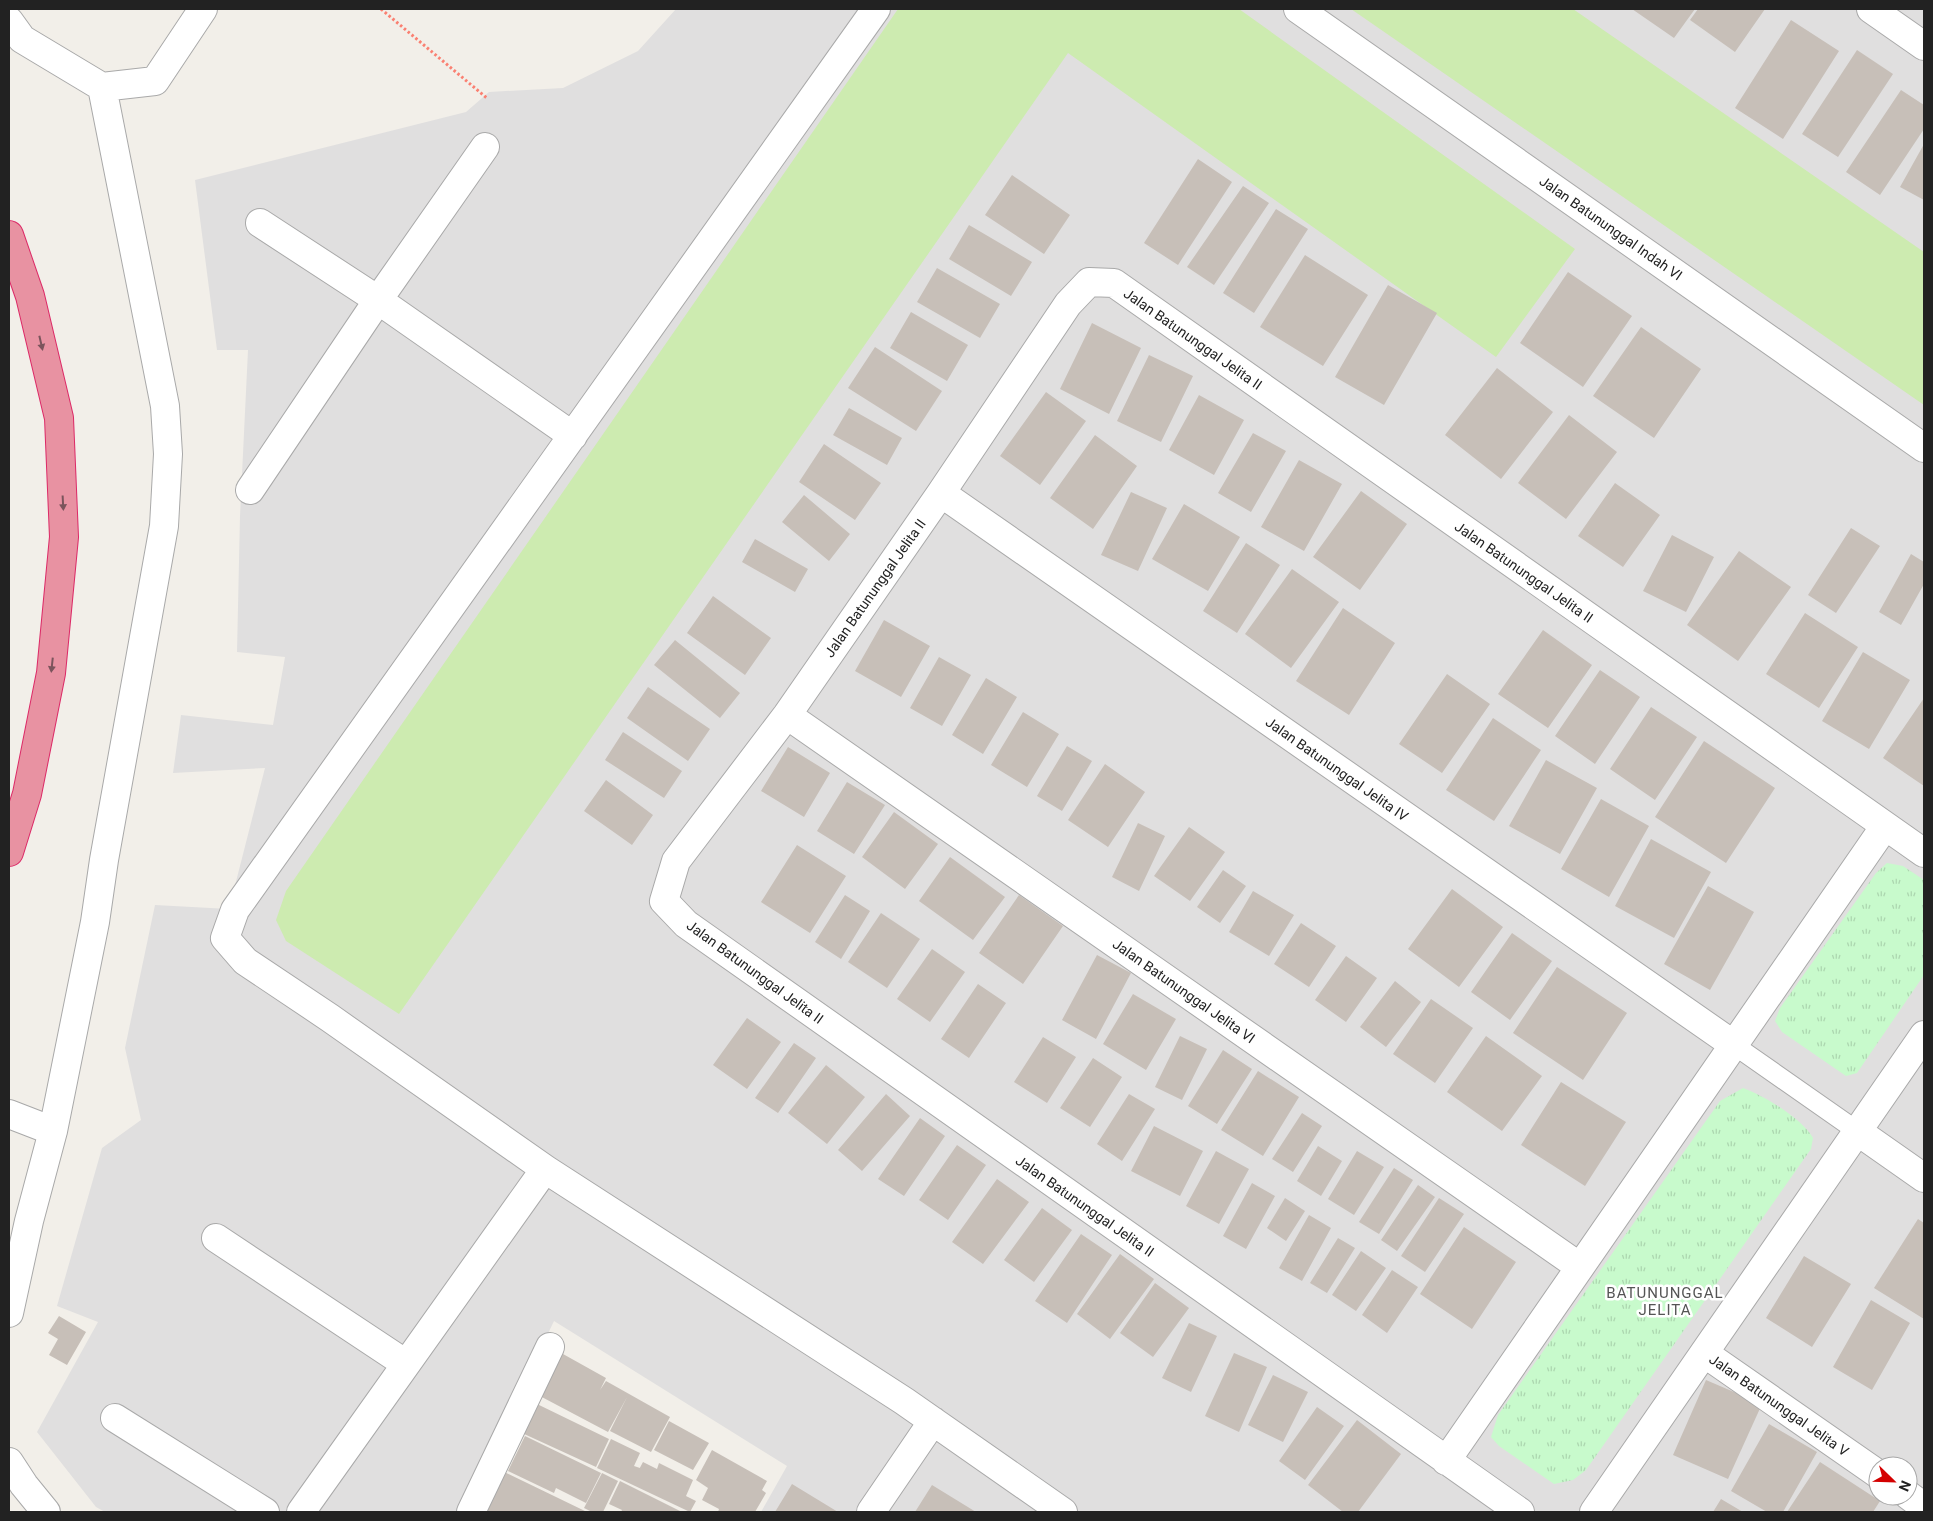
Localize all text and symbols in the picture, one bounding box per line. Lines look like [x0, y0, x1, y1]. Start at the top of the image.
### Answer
street label: Jalan Batununggal Indah VI [1537, 173, 1685, 283]
street label: Jalan Batununggal Jelita II [1121, 285, 1265, 393]
one-way arrow [37, 336, 45, 351]
one-way arrow [59, 496, 67, 512]
street label: Jalan Batununggal Jelita II [821, 516, 929, 660]
street label: Jalan Batununggal Jelita II [1452, 518, 1596, 626]
one-way arrow [47, 657, 55, 673]
street label: Jalan Batununggal Jelita IV [1263, 714, 1411, 824]
street label: Jalan Batununggal Jelita II [684, 917, 826, 1027]
street label: Jalan Batununggal Jelita VI [1110, 936, 1258, 1046]
street label: Jalan Batununggal Jelita II [1013, 1152, 1157, 1260]
district label: BATUNUNGGAL JELITA [1606, 1284, 1724, 1319]
street label: Jalan Batununggal Jelita V [1706, 1351, 1852, 1459]
north arrow [1868, 1456, 1918, 1506]
text: N [1896, 1478, 1914, 1494]

